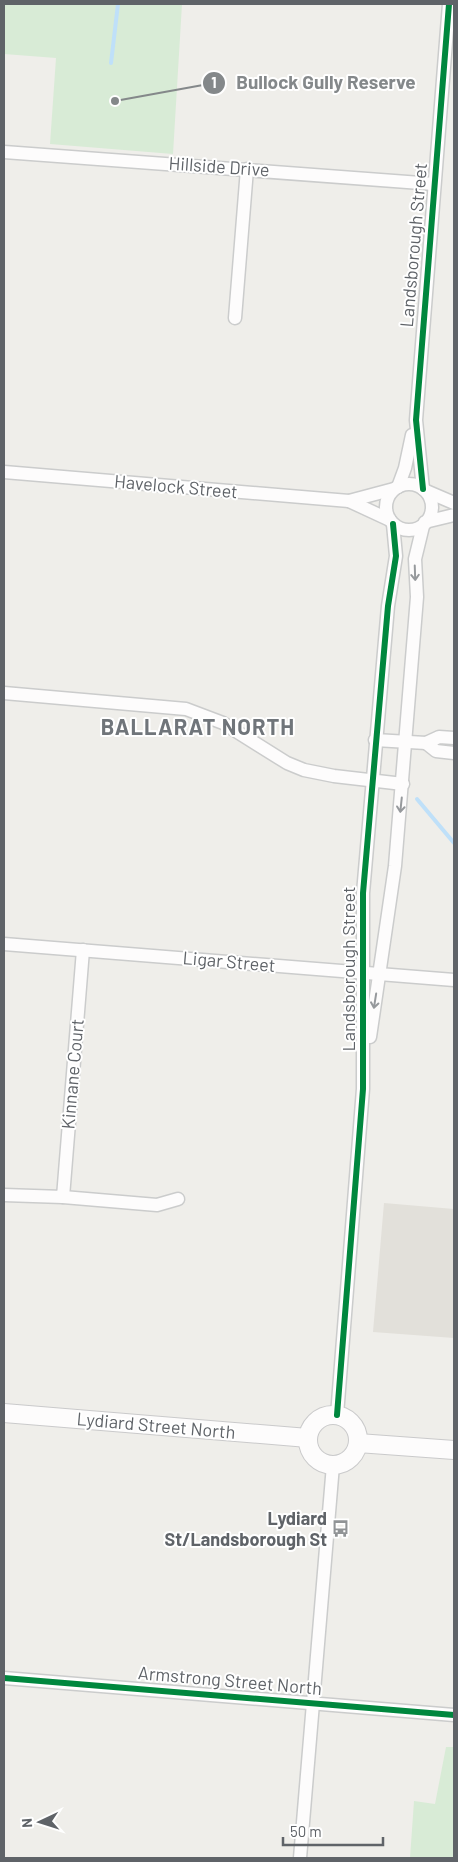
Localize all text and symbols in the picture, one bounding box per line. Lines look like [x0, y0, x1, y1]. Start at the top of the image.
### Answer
callout: Bullock Gully Reserve [202, 66, 426, 100]
text: Bullock Gully Reserve [236, 70, 416, 93]
text: 1 [211, 73, 217, 91]
street label: Hillside Drive [168, 152, 270, 180]
street label: Landsborough Street [395, 162, 431, 328]
street label: Havelock Street [113, 470, 239, 502]
one-way arrow [411, 565, 420, 581]
district label: BALLARAT NORTH [101, 713, 295, 739]
one-way arrow [396, 797, 406, 813]
street label: Landsborough Street [337, 887, 359, 1052]
street label: Ligar Street [182, 946, 276, 976]
one-way arrow [370, 993, 380, 1009]
street label: Kinnane Court [56, 1018, 88, 1130]
street label: Lydiard Street North [76, 1407, 236, 1443]
place label: Lydiard St/Landsborough St [164, 1507, 327, 1550]
bus stop icon: Lydiard St/Landsborough St [331, 1519, 351, 1539]
street label: Armstrong Street North [137, 1661, 323, 1699]
north arrow [15, 1797, 65, 1847]
scale bar [283, 1814, 383, 1846]
text: N [18, 1818, 35, 1828]
text: 50 m [290, 1822, 322, 1840]

